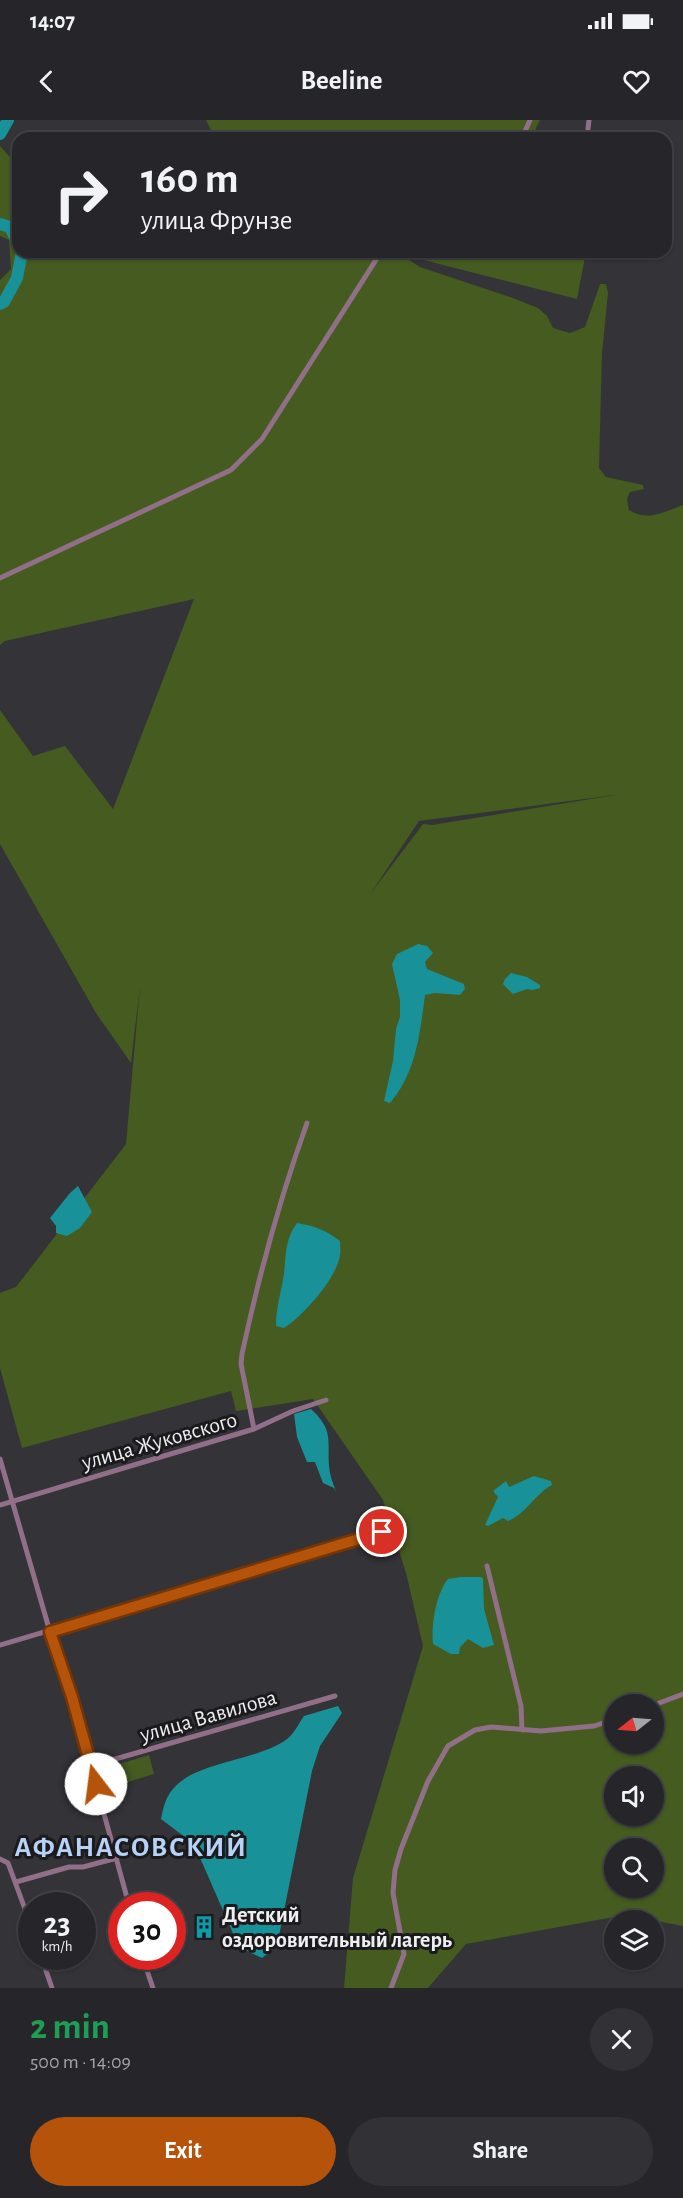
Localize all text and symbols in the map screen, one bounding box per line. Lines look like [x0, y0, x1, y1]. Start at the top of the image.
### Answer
text: 14:07 [30, 10, 75, 32]
icon: back [30, 65, 63, 98]
icon: heart [620, 65, 653, 98]
text: Beeline [300, 67, 383, 94]
icon: right [42, 156, 120, 234]
text: 160 m [141, 158, 239, 200]
text: улица Фрунзе [141, 207, 292, 234]
street label: улица Жуковского [78, 1408, 239, 1474]
pin [356, 1506, 407, 1557]
icon: arrive [365, 1515, 398, 1548]
street label: улица Вавилова [137, 1686, 279, 1746]
north arrow [604, 1694, 664, 1754]
map controls [604, 1694, 664, 1970]
position arrow [64, 1752, 128, 1816]
button: sound [604, 1766, 664, 1826]
district label: АФАНАСОВСКИЙ [15, 1833, 247, 1862]
button: search [604, 1838, 664, 1898]
speed limit sign: 30 [108, 1892, 186, 1970]
place label: Детский оздоровительный лагерь [222, 1904, 453, 1951]
text: 23 [43, 1909, 71, 1939]
button: layers [604, 1910, 664, 1970]
building icon: Детский оздоровительный лагерь [191, 1914, 217, 1940]
text: km/h [42, 1939, 72, 1954]
button: close [590, 2008, 653, 2071]
text: 2 min [30, 2009, 110, 2045]
text: 500 m · 14:09 [30, 2052, 131, 2072]
button: Exit [30, 2117, 336, 2186]
button: Share [348, 2117, 653, 2186]

